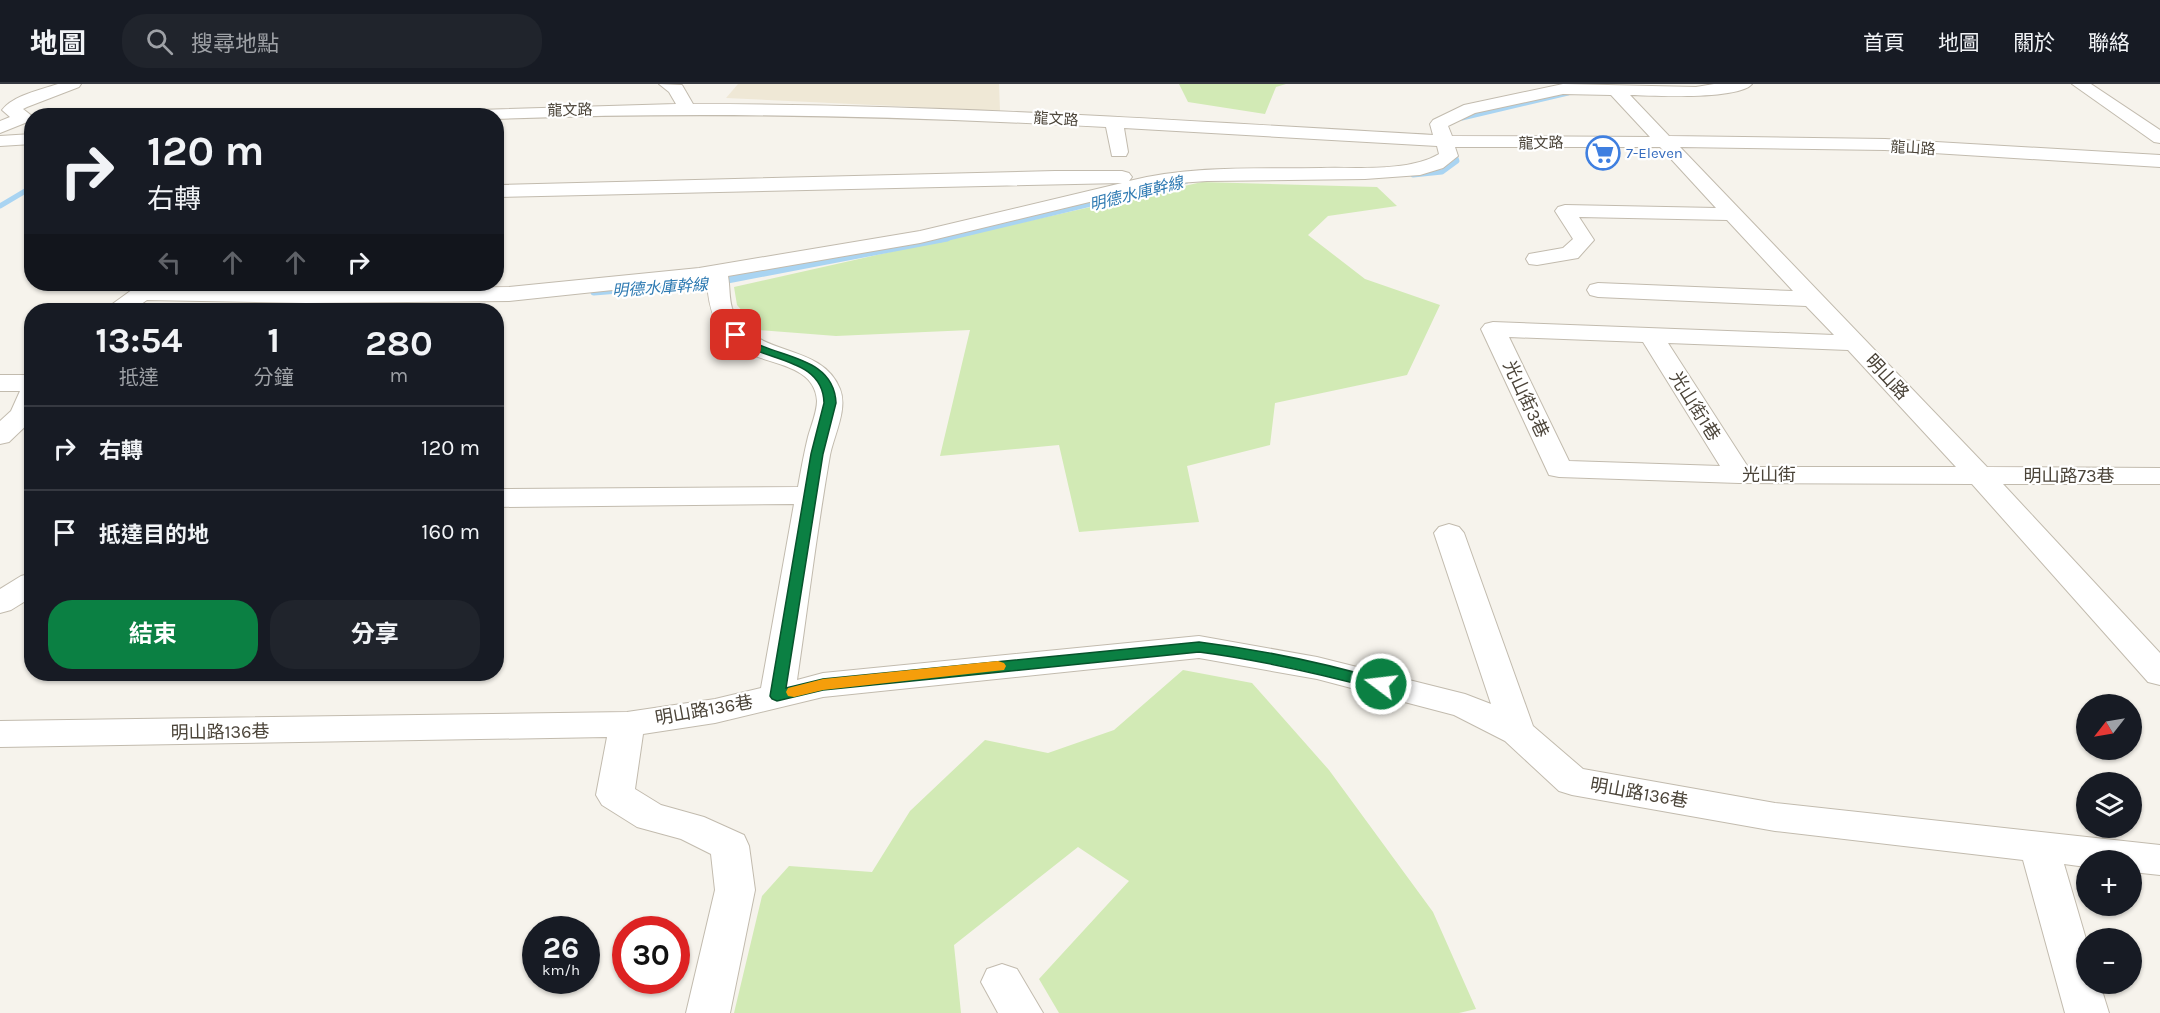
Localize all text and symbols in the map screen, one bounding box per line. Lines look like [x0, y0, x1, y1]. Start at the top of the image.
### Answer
search box [122, 14, 542, 68]
icon: search [143, 25, 176, 58]
text: 地圖 [30, 27, 86, 60]
text: 搜尋地點 [191, 31, 279, 57]
text: 首頁 [1863, 31, 1905, 55]
text: 地圖 [1938, 31, 1980, 55]
text: 關於 [2013, 31, 2055, 55]
text: 聯絡 [2088, 31, 2130, 55]
street label: 龍文路 [547, 101, 593, 119]
street label: 龍文路 [1033, 109, 1079, 129]
text: 120 m [147, 126, 264, 176]
icon: right [48, 132, 126, 210]
street label: 龍文路 [1518, 134, 1564, 152]
supermarket icon: 7-Eleven [1585, 135, 1621, 171]
street label: 龍山路 [1890, 138, 1936, 158]
place label: 7-Eleven [1626, 144, 1683, 162]
water label: 明德水庫幹線 [1087, 172, 1187, 214]
text: 右轉 [147, 183, 201, 215]
icon: left [153, 246, 186, 279]
icon: ahead [216, 246, 249, 279]
icon: ahead [279, 246, 312, 279]
icon: right [342, 246, 375, 279]
water label: 明德水庫幹線 [611, 275, 711, 300]
pin [710, 309, 761, 360]
icon: arrive [719, 318, 752, 351]
text: 13:54 [95, 319, 183, 361]
text: 1 [267, 319, 280, 361]
text: 280 [365, 322, 433, 364]
street label: 明山路 [1861, 350, 1913, 404]
street label: 光山街3巷 [1499, 357, 1553, 441]
text: m [389, 364, 408, 387]
text: 抵達 [119, 366, 159, 389]
text: 分鐘 [254, 366, 294, 389]
street label: 光山街1巷 [1665, 367, 1725, 445]
icon: right [48, 432, 81, 465]
text: 120 m [421, 435, 480, 461]
text: 右轉 [99, 438, 143, 464]
street label: 光山街 [1742, 464, 1796, 486]
street label: 明山路73巷 [2023, 465, 2115, 487]
icon: arrive [48, 516, 81, 549]
text: 160 m [421, 519, 480, 545]
text: 抵達目的地 [99, 522, 209, 548]
button: 結束 [48, 600, 258, 669]
button: 分享 [270, 600, 480, 669]
position arrow [1349, 652, 1413, 716]
street label: 明山路136巷 [653, 691, 755, 729]
north arrow [2076, 694, 2142, 760]
map controls [2076, 694, 2142, 994]
street label: 明山路136巷 [170, 720, 270, 744]
button: layers [2076, 772, 2142, 838]
street label: 明山路136巷 [1588, 774, 1690, 812]
button: + [2076, 850, 2142, 916]
speed limit sign: 30 [612, 916, 690, 994]
button: − [2076, 928, 2142, 994]
text: 26 [543, 930, 579, 966]
text: km/h [542, 961, 580, 979]

